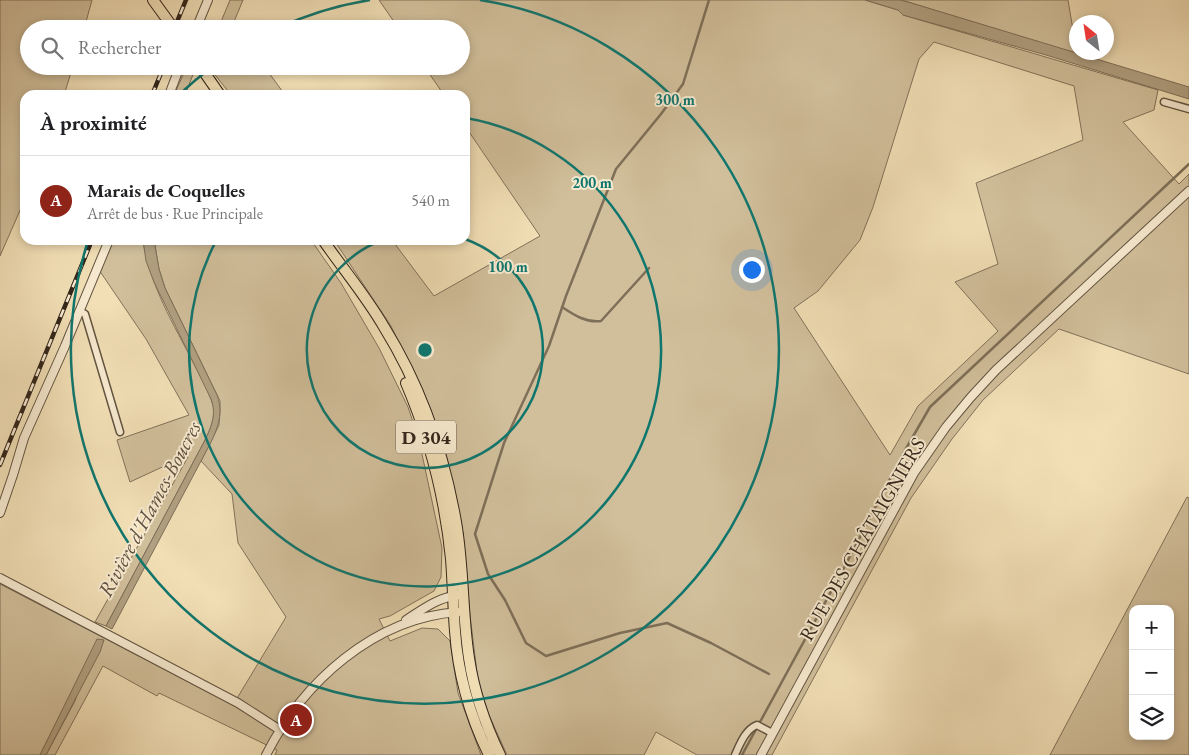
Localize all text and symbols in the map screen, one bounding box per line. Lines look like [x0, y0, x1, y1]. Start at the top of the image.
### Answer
north arrow [1069, 15, 1114, 60]
search box [20, 20, 470, 75]
icon: search [38, 34, 66, 62]
text: Rechercher [78, 35, 161, 60]
text: 300 m [655, 90, 695, 109]
text: À proximité [40, 109, 147, 136]
text: 200 m [572, 173, 612, 192]
text: Marais de Coquelles [87, 178, 245, 203]
text: A [50, 190, 62, 211]
text: 540 m [411, 190, 450, 211]
text: Arrêt de bus · Rue Principale [87, 203, 263, 224]
text: 100 m [488, 257, 528, 276]
your location [739, 257, 765, 283]
centre of rings [416, 341, 434, 359]
water label: Rivière d'Hames-Boucres [91, 416, 207, 601]
road number: D 304 [396, 421, 456, 454]
street label: RUE DES CHÂTAIGNIERS [793, 433, 931, 645]
map controls [1129, 605, 1174, 740]
button: + [1129, 605, 1174, 650]
button: − [1129, 650, 1174, 695]
button: layers [1129, 695, 1174, 740]
pin: A [280, 701, 312, 739]

